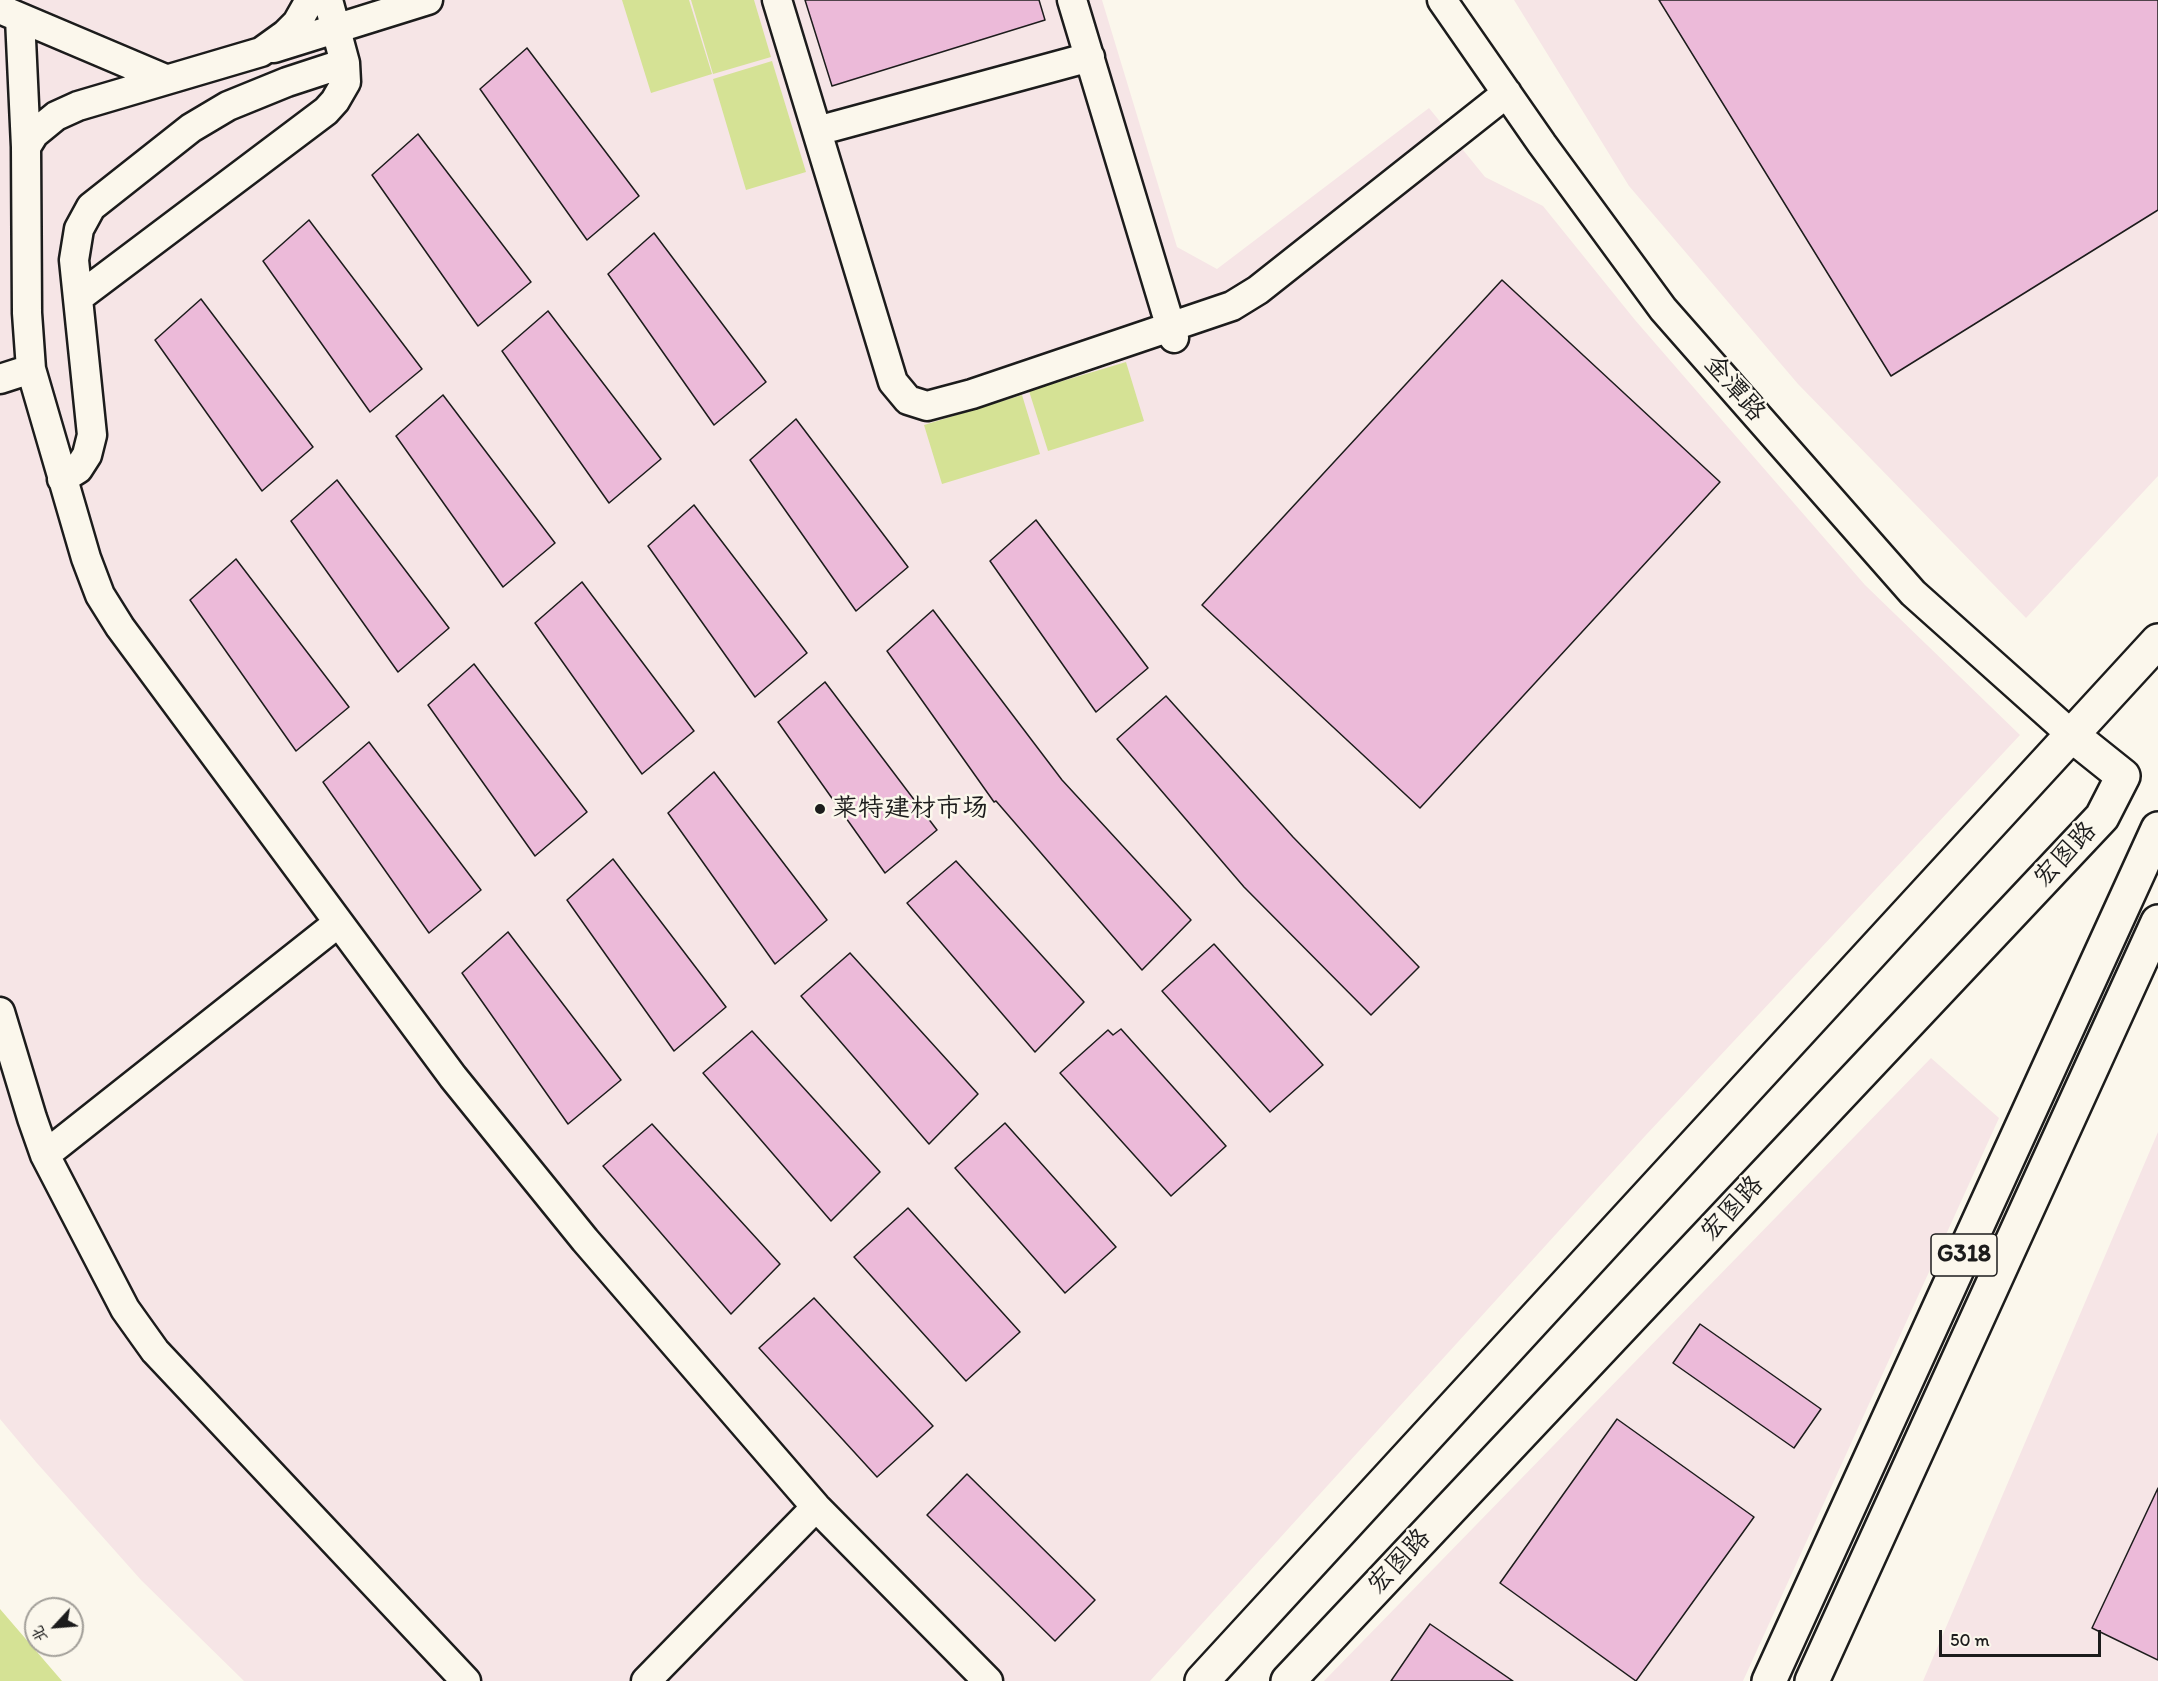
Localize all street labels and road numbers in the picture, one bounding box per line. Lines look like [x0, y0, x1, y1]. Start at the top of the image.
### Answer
street label: 金潭路 [1697, 349, 1771, 429]
street label: 宏图路 [2028, 816, 2104, 894]
street label: 宏图路 [1695, 1170, 1771, 1248]
road number: G318 [1931, 1234, 1997, 1276]
street label: 宏图路 [1362, 1523, 1438, 1601]

